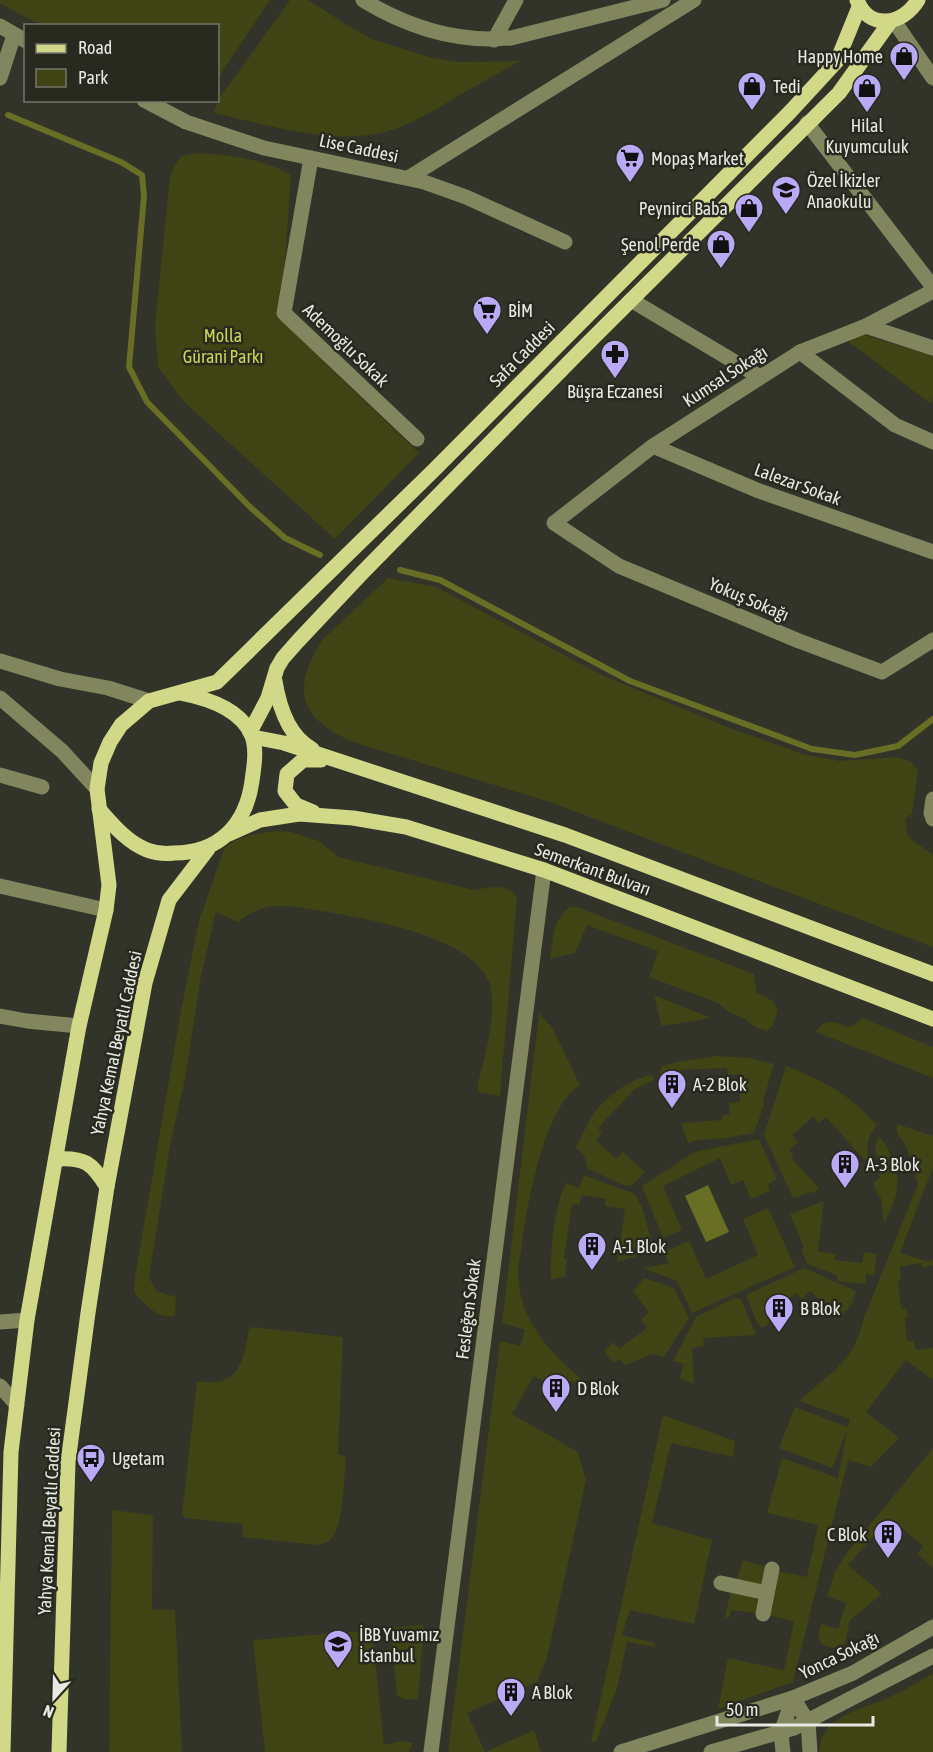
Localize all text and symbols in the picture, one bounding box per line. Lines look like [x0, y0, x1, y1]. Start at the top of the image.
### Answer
legend [24, 24, 219, 102]
text: Road [78, 37, 112, 58]
shop icon: Happy Home [888, 40, 920, 82]
place label: Happy Home [797, 46, 883, 67]
text: Park [78, 67, 108, 88]
shop icon: Tedi [736, 70, 768, 112]
shop icon: Hilal Kuyumculuk [851, 72, 883, 114]
place label: Tedi [773, 76, 801, 97]
place label: Hilal Kuyumculuk [825, 115, 909, 157]
street label: Lise Caddesi [318, 129, 400, 167]
supermarket icon: Mopaş Market [614, 142, 646, 184]
place label: Mopaş Market [651, 148, 744, 169]
place label: Özel İkizler Anaokulu [807, 170, 881, 212]
school or university icon: Özel İkizler Anaokulu [770, 174, 802, 216]
shop icon: Peynirci Baba [733, 192, 765, 234]
place label: Peynirci Baba [639, 198, 728, 219]
shop icon: Şenol Perde [705, 228, 737, 270]
place label: Şenol Perde [621, 234, 700, 255]
supermarket icon: BİM [471, 294, 503, 336]
street label: Ademoğlu Sokak [299, 299, 393, 391]
place label: BİM [508, 300, 533, 321]
street label: Safa Caddesi [485, 317, 559, 391]
park label: Molla Gürani Parkı [183, 325, 263, 367]
pharmacy icon: Büşra Eczanesi [599, 338, 631, 380]
street label: Kumsal Sokağı [679, 341, 771, 411]
place label: Büşra Eczanesi [567, 381, 663, 402]
street label: Lalezar Sokak [752, 459, 844, 509]
street label: Yokuş Sokağı [706, 573, 792, 625]
street label: Semerkant Bulvarı [532, 838, 654, 900]
street label: Yahya Kemal Beyatlı Caddesi [86, 949, 146, 1137]
building icon: A-2 Blok [656, 1068, 688, 1110]
place label: A-2 Blok [693, 1074, 747, 1095]
building icon: A-3 Blok [829, 1148, 861, 1190]
place label: A-3 Blok [866, 1154, 920, 1175]
building icon: A-1 Blok [576, 1230, 608, 1272]
place label: A-1 Blok [613, 1236, 666, 1257]
street label: Fesleğen Sokak [451, 1257, 485, 1360]
building icon: B Blok [763, 1292, 795, 1334]
place label: B Blok [800, 1298, 841, 1319]
building icon: D Blok [540, 1372, 572, 1414]
place label: D Blok [577, 1378, 619, 1399]
street label: Yahya Kemal Beyatlı Caddesi [34, 1426, 64, 1616]
bus stop icon: Ugetam [75, 1442, 107, 1484]
place label: Ugetam [112, 1448, 165, 1469]
building icon: C Blok [872, 1518, 904, 1560]
place label: C Blok [827, 1524, 867, 1545]
place label: İBB Yuvamız İstanbul [359, 1624, 440, 1666]
street label: Yonca Sokağı [796, 1627, 882, 1683]
school or university icon: İBB Yuvamız İstanbul [322, 1628, 354, 1670]
north arrow [24, 1668, 84, 1728]
building icon: A Blok [495, 1676, 527, 1718]
place label: A Blok [532, 1682, 573, 1703]
scale bar [717, 1689, 873, 1727]
text: 50 m [726, 1699, 758, 1720]
text: N [41, 1702, 56, 1722]

